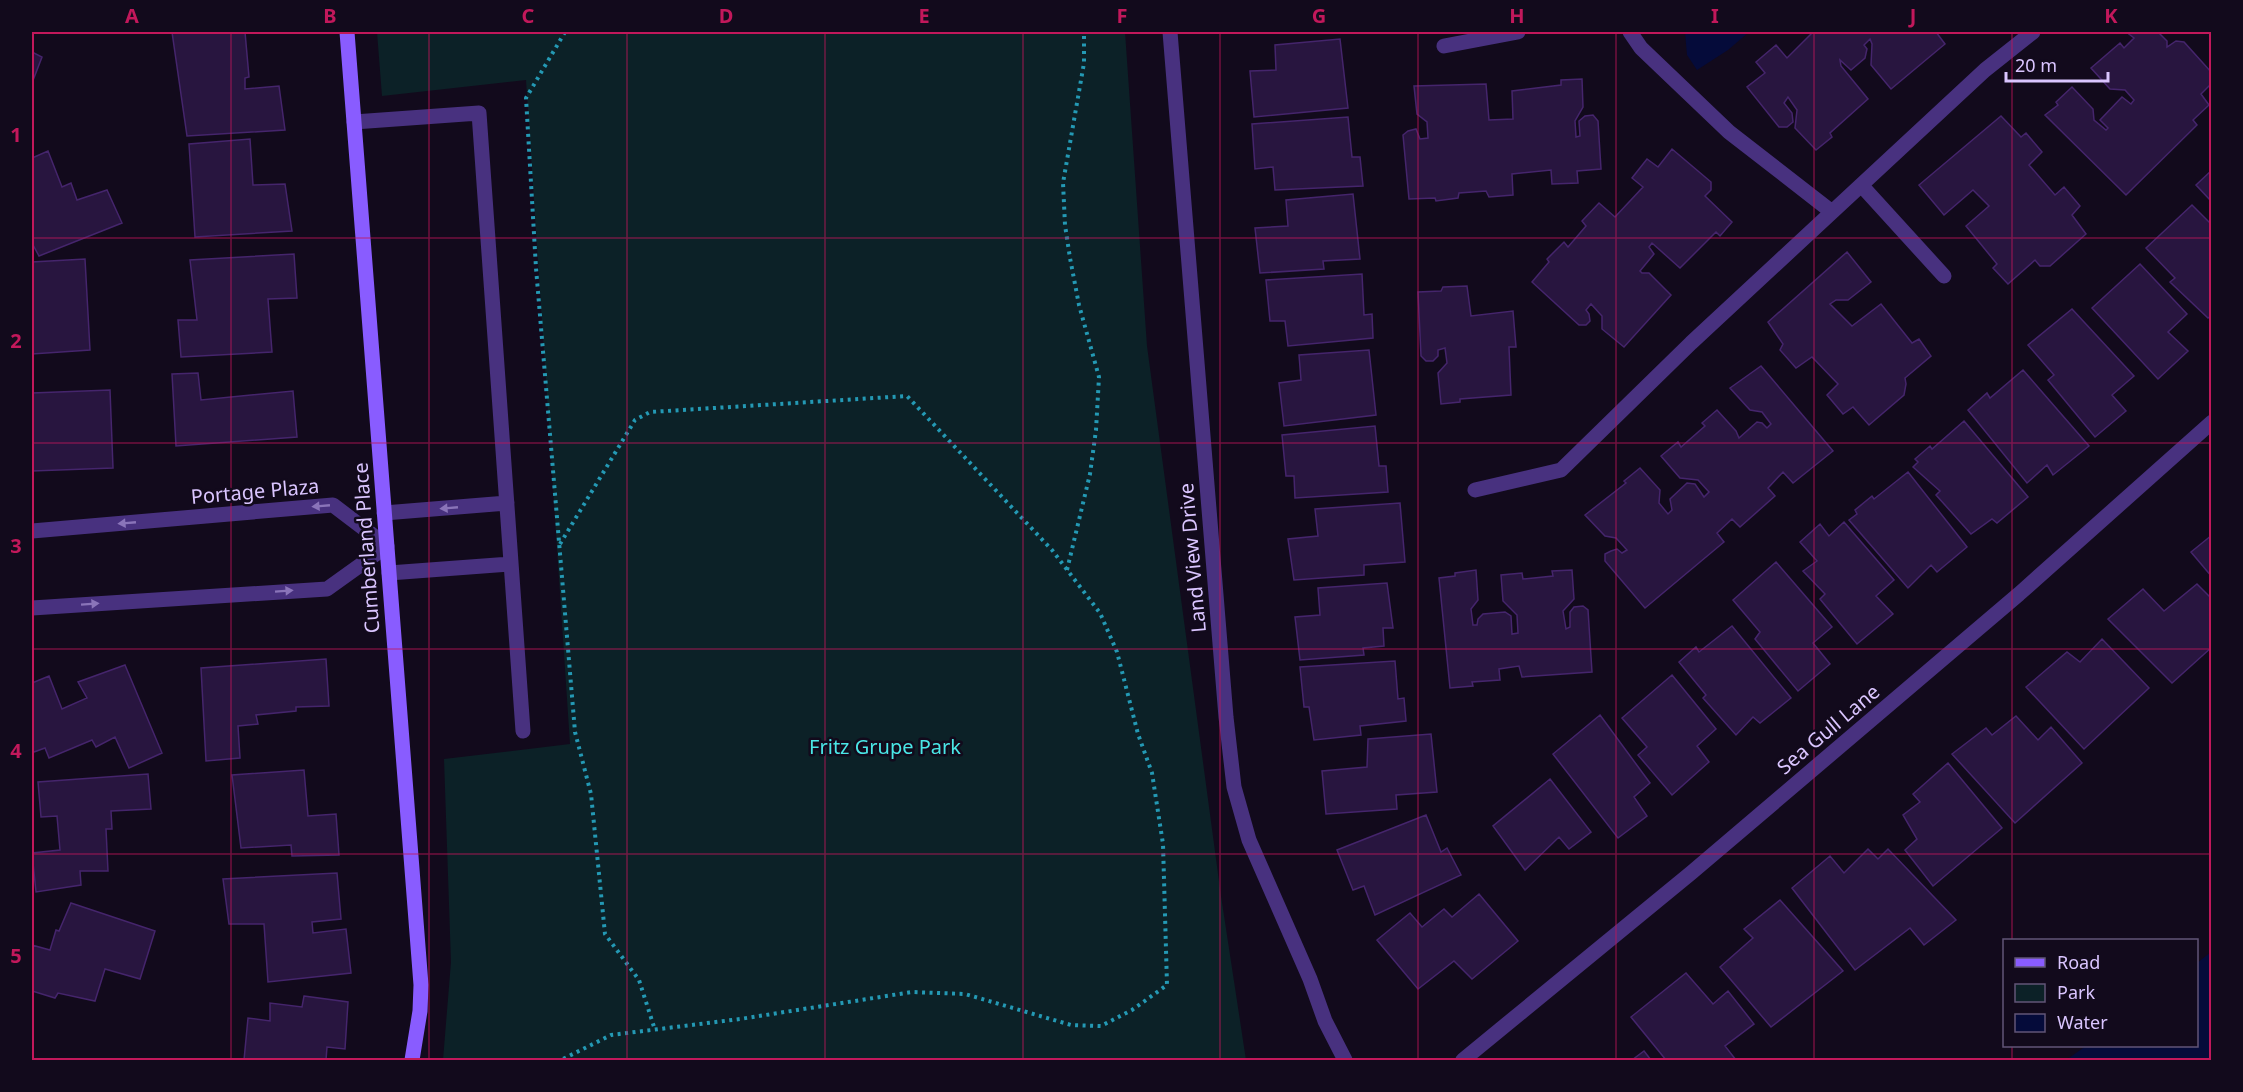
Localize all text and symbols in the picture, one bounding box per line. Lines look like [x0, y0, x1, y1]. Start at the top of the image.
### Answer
text: A [125, 2, 139, 29]
text: B [323, 2, 337, 29]
text: C [522, 2, 535, 29]
text: D [719, 2, 733, 29]
text: E [918, 2, 930, 29]
text: F [1117, 2, 1127, 29]
text: G [1312, 2, 1326, 29]
text: H [1509, 2, 1525, 29]
text: I [1711, 2, 1719, 29]
text: J [1908, 2, 1916, 29]
text: K [2104, 2, 2118, 29]
scale bar [2006, 45, 2108, 83]
text: 20 m [2015, 53, 2057, 77]
text: 1 [10, 121, 22, 148]
text: 2 [10, 327, 22, 354]
street label: Cumberland Place [347, 462, 385, 634]
street label: Portage Plaza [190, 472, 320, 510]
street label: Land View Drive [1172, 482, 1212, 634]
one-way arrow [312, 501, 331, 511]
one-way arrow [439, 503, 458, 513]
one-way arrow [117, 518, 136, 528]
text: 3 [10, 532, 22, 559]
one-way arrow [275, 587, 294, 596]
one-way arrow [80, 600, 99, 609]
street label: Sea Gull Lane [1771, 678, 1885, 780]
park label: Fritz Grupe Park [809, 733, 961, 760]
text: 4 [10, 737, 22, 764]
legend [2003, 939, 2198, 1047]
text: 5 [10, 942, 22, 969]
text: Road [2057, 950, 2100, 974]
text: Park [2057, 980, 2095, 1004]
text: Water [2057, 1010, 2108, 1034]

